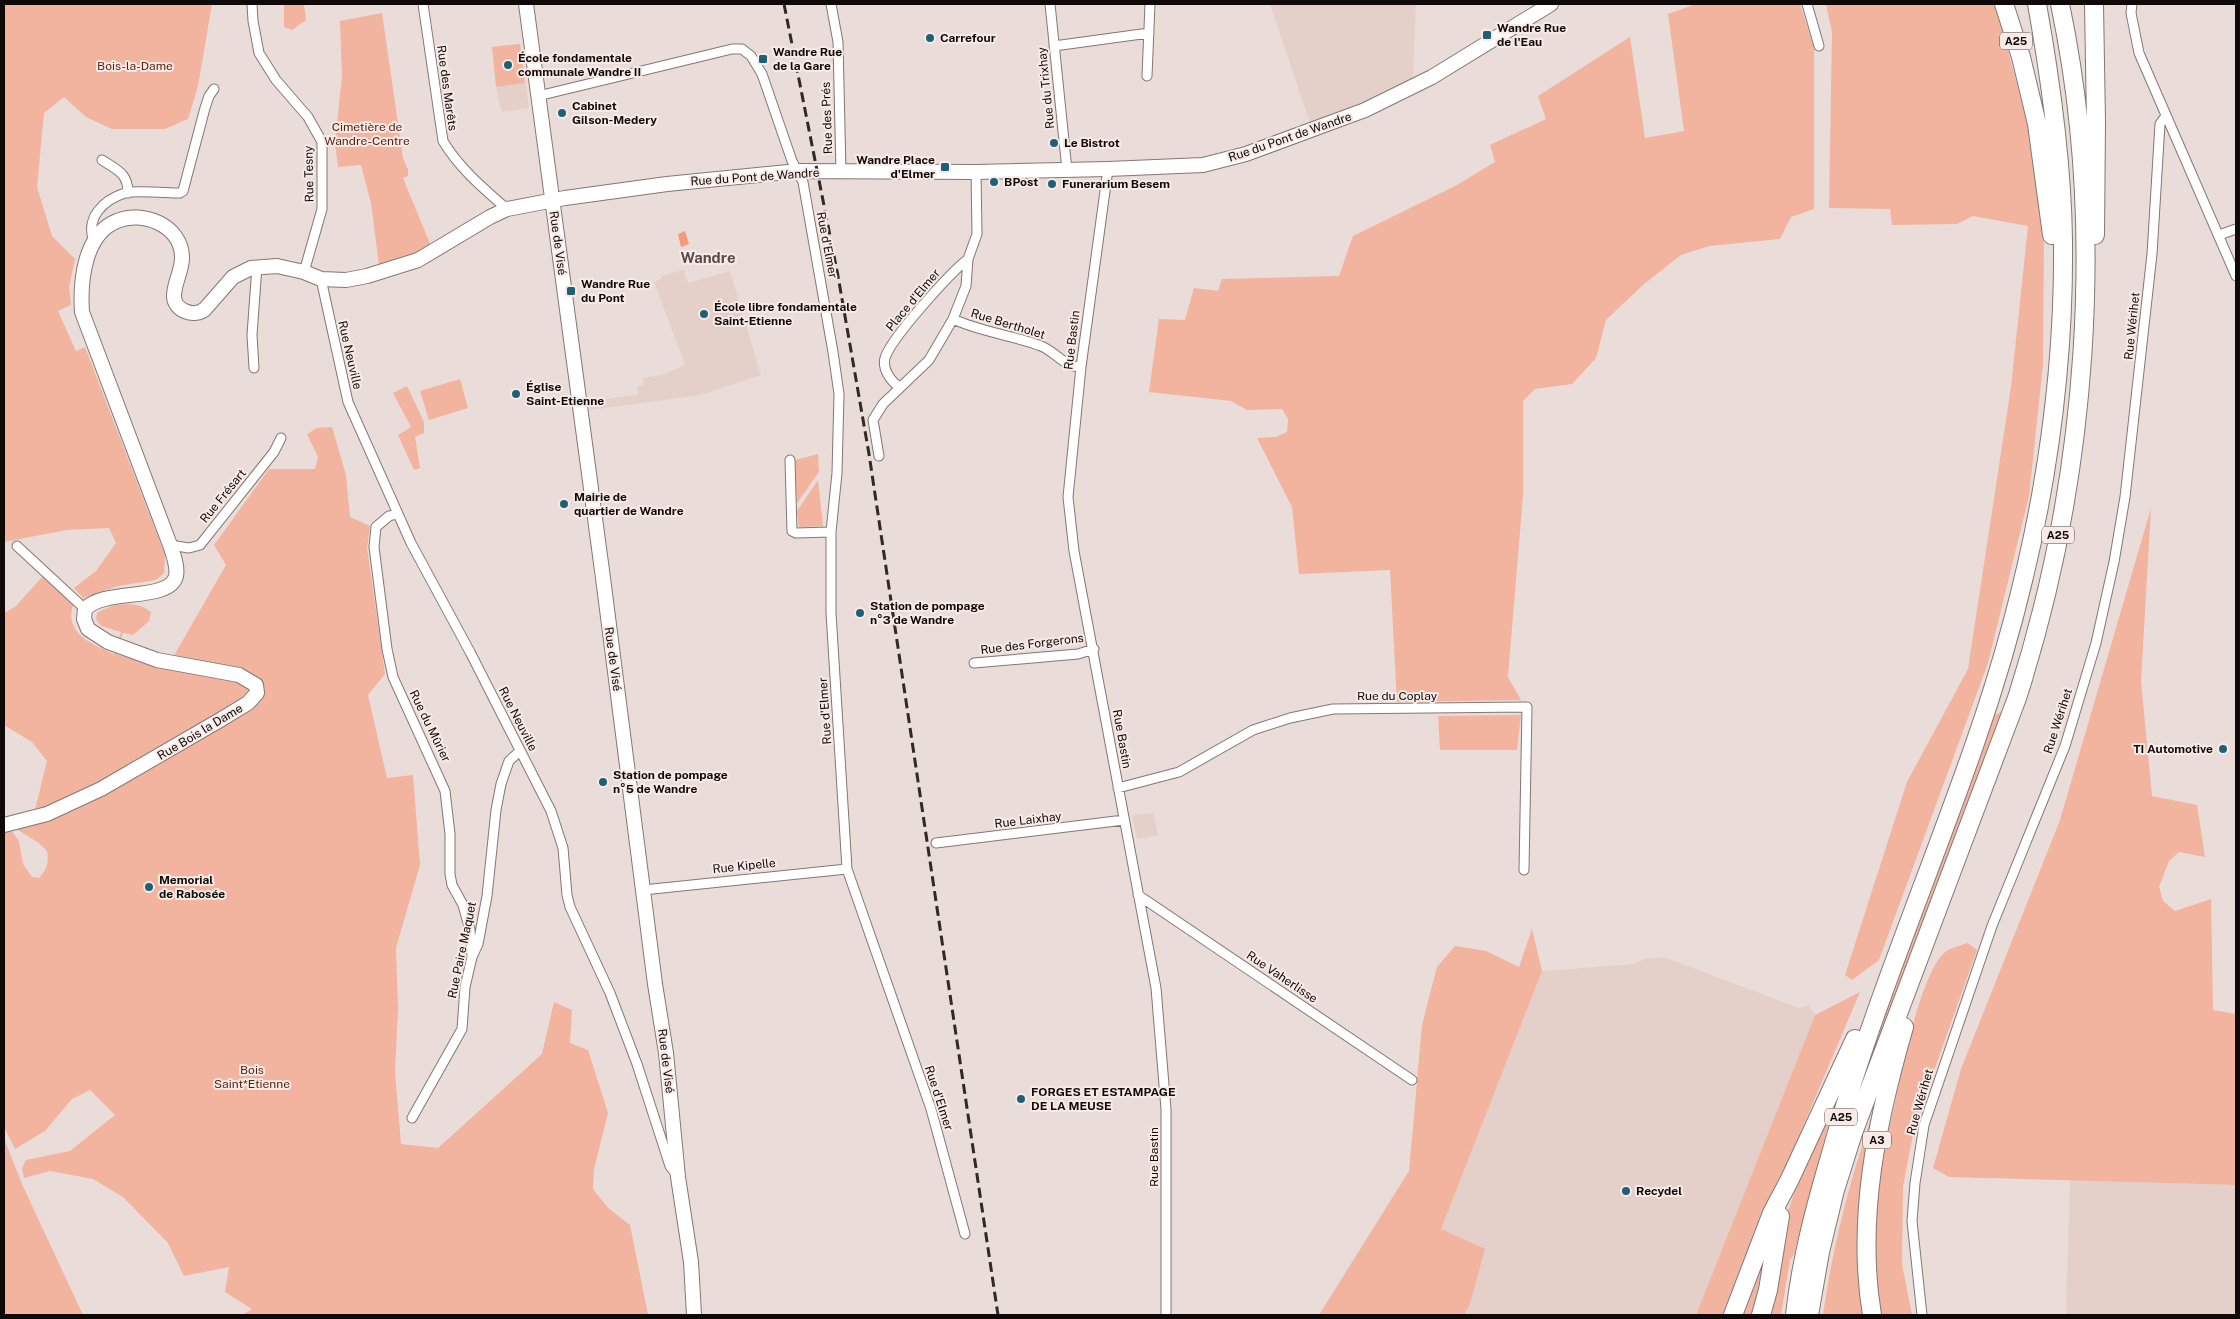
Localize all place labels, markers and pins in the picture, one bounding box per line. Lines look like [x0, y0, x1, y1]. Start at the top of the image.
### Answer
place label: Wandre Rue de l'Eau [1497, 21, 1566, 49]
marker: Wandre Rue de l'Eau [1481, 29, 1493, 41]
place label: Carrefour [940, 31, 996, 45]
marker: Carrefour [924, 32, 936, 44]
place label: Wandre Rue de la Gare [773, 45, 842, 73]
place label: École fondamentale communale Wandre II [518, 51, 641, 79]
marker: Wandre Rue de la Gare [757, 53, 769, 65]
marker: École fondamentale communale Wandre II [502, 59, 514, 71]
place label: Cabinet Gilson-Medery [572, 99, 657, 127]
marker: Cabinet Gilson-Medery [556, 107, 568, 119]
place label: Le Bistrot [1064, 136, 1120, 150]
marker: Le Bistrot [1048, 137, 1060, 149]
place label: Wandre Place d'Elmer [856, 153, 935, 181]
marker: Wandre Place d'Elmer [939, 161, 951, 173]
place label: BPost [1004, 175, 1038, 189]
marker: BPost [988, 176, 1000, 188]
place label: Funerarium Besem [1062, 177, 1170, 191]
marker: Funerarium Besem [1046, 178, 1058, 190]
place label: Wandre Rue du Pont [581, 277, 650, 305]
marker: Wandre Rue du Pont [565, 285, 577, 297]
place label: École libre fondamentale Saint-Etienne [714, 300, 857, 328]
marker: École libre fondamentale Saint-Etienne [698, 308, 710, 320]
place label: Église Saint-Etienne [526, 380, 604, 408]
marker: Église Saint-Etienne [510, 388, 522, 400]
place label: Mairie de quartier de Wandre [574, 490, 684, 518]
marker: Mairie de quartier de Wandre [558, 498, 570, 510]
place label: Station de pompage n°3 de Wandre [870, 599, 985, 627]
marker: Station de pompage n°3 de Wandre [854, 607, 866, 619]
place label: TI Automotive [2133, 742, 2213, 756]
marker: TI Automotive [2217, 743, 2229, 755]
place label: Station de pompage n°5 de Wandre [613, 768, 728, 796]
marker: Station de pompage n°5 de Wandre [597, 776, 609, 788]
place label: Memorial de Rabosée [159, 873, 225, 901]
marker: Memorial de Rabosée [143, 881, 155, 893]
place label: FORGES ET ESTAMPAGE DE LA MEUSE [1031, 1085, 1176, 1113]
marker: FORGES ET ESTAMPAGE DE LA MEUSE [1015, 1093, 1027, 1105]
place label: Recydel [1636, 1184, 1682, 1198]
marker: Recydel [1620, 1185, 1632, 1197]

